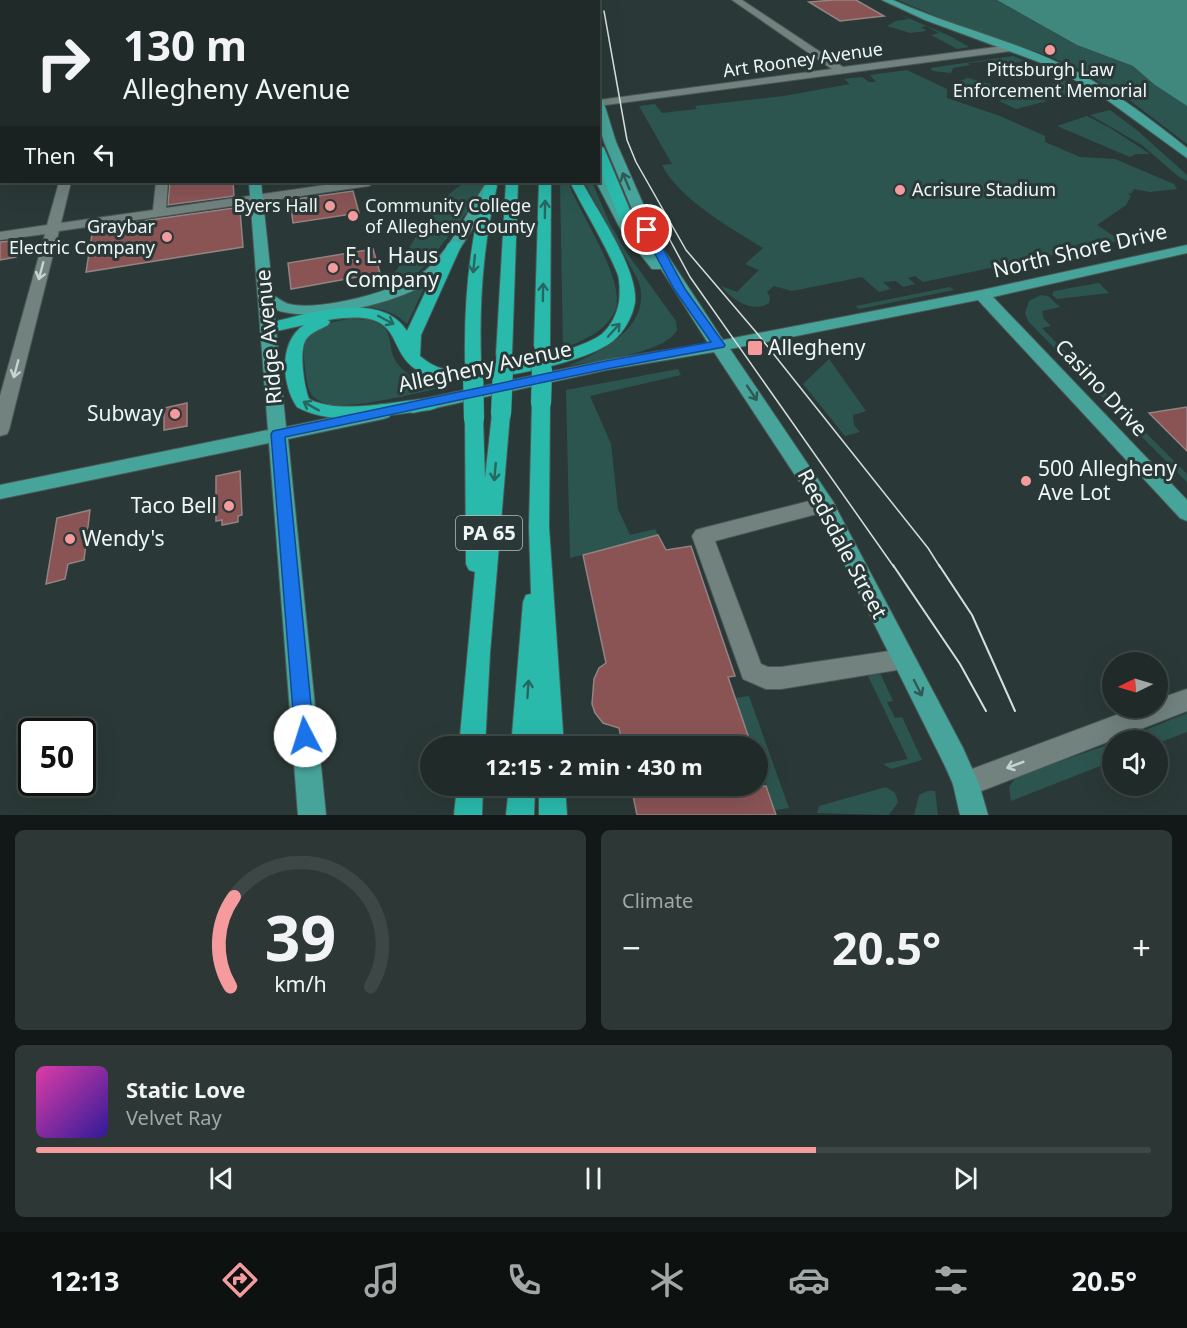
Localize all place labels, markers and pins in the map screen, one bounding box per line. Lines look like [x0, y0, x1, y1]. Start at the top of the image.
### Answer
marker: Pittsburgh Law Enforcement Memorial [1043, 43, 1057, 57]
place label: Pittsburgh Law Enforcement Memorial [953, 57, 1147, 102]
place label: Acrisure Stadium [912, 177, 1056, 201]
marker: Acrisure Stadium [893, 183, 907, 197]
place label: Byers Hall [234, 193, 318, 217]
place label: Community College of Allegheny County [365, 193, 536, 238]
marker: Byers Hall [323, 199, 337, 213]
pin [621, 204, 672, 255]
marker: Community College of Allegheny County [346, 209, 360, 223]
place label: Graybar Electric Company [9, 214, 156, 259]
marker: Graybar Electric Company [160, 230, 174, 244]
place label: F. L. Haus Company [345, 241, 439, 293]
marker: F. L. Haus Company [326, 261, 340, 275]
place label: Allegheny [768, 333, 866, 361]
marker: Allegheny [746, 339, 764, 357]
place label: Subway [87, 399, 163, 427]
marker: Subway [168, 407, 182, 421]
place label: 500 Allegheny Ave Lot [1038, 454, 1177, 506]
marker: 500 Allegheny Ave Lot [1019, 474, 1033, 488]
place label: Taco Bell [131, 491, 217, 519]
marker: Taco Bell [222, 499, 236, 513]
place label: Wendy's [82, 524, 165, 552]
marker: Wendy's [63, 532, 77, 546]

